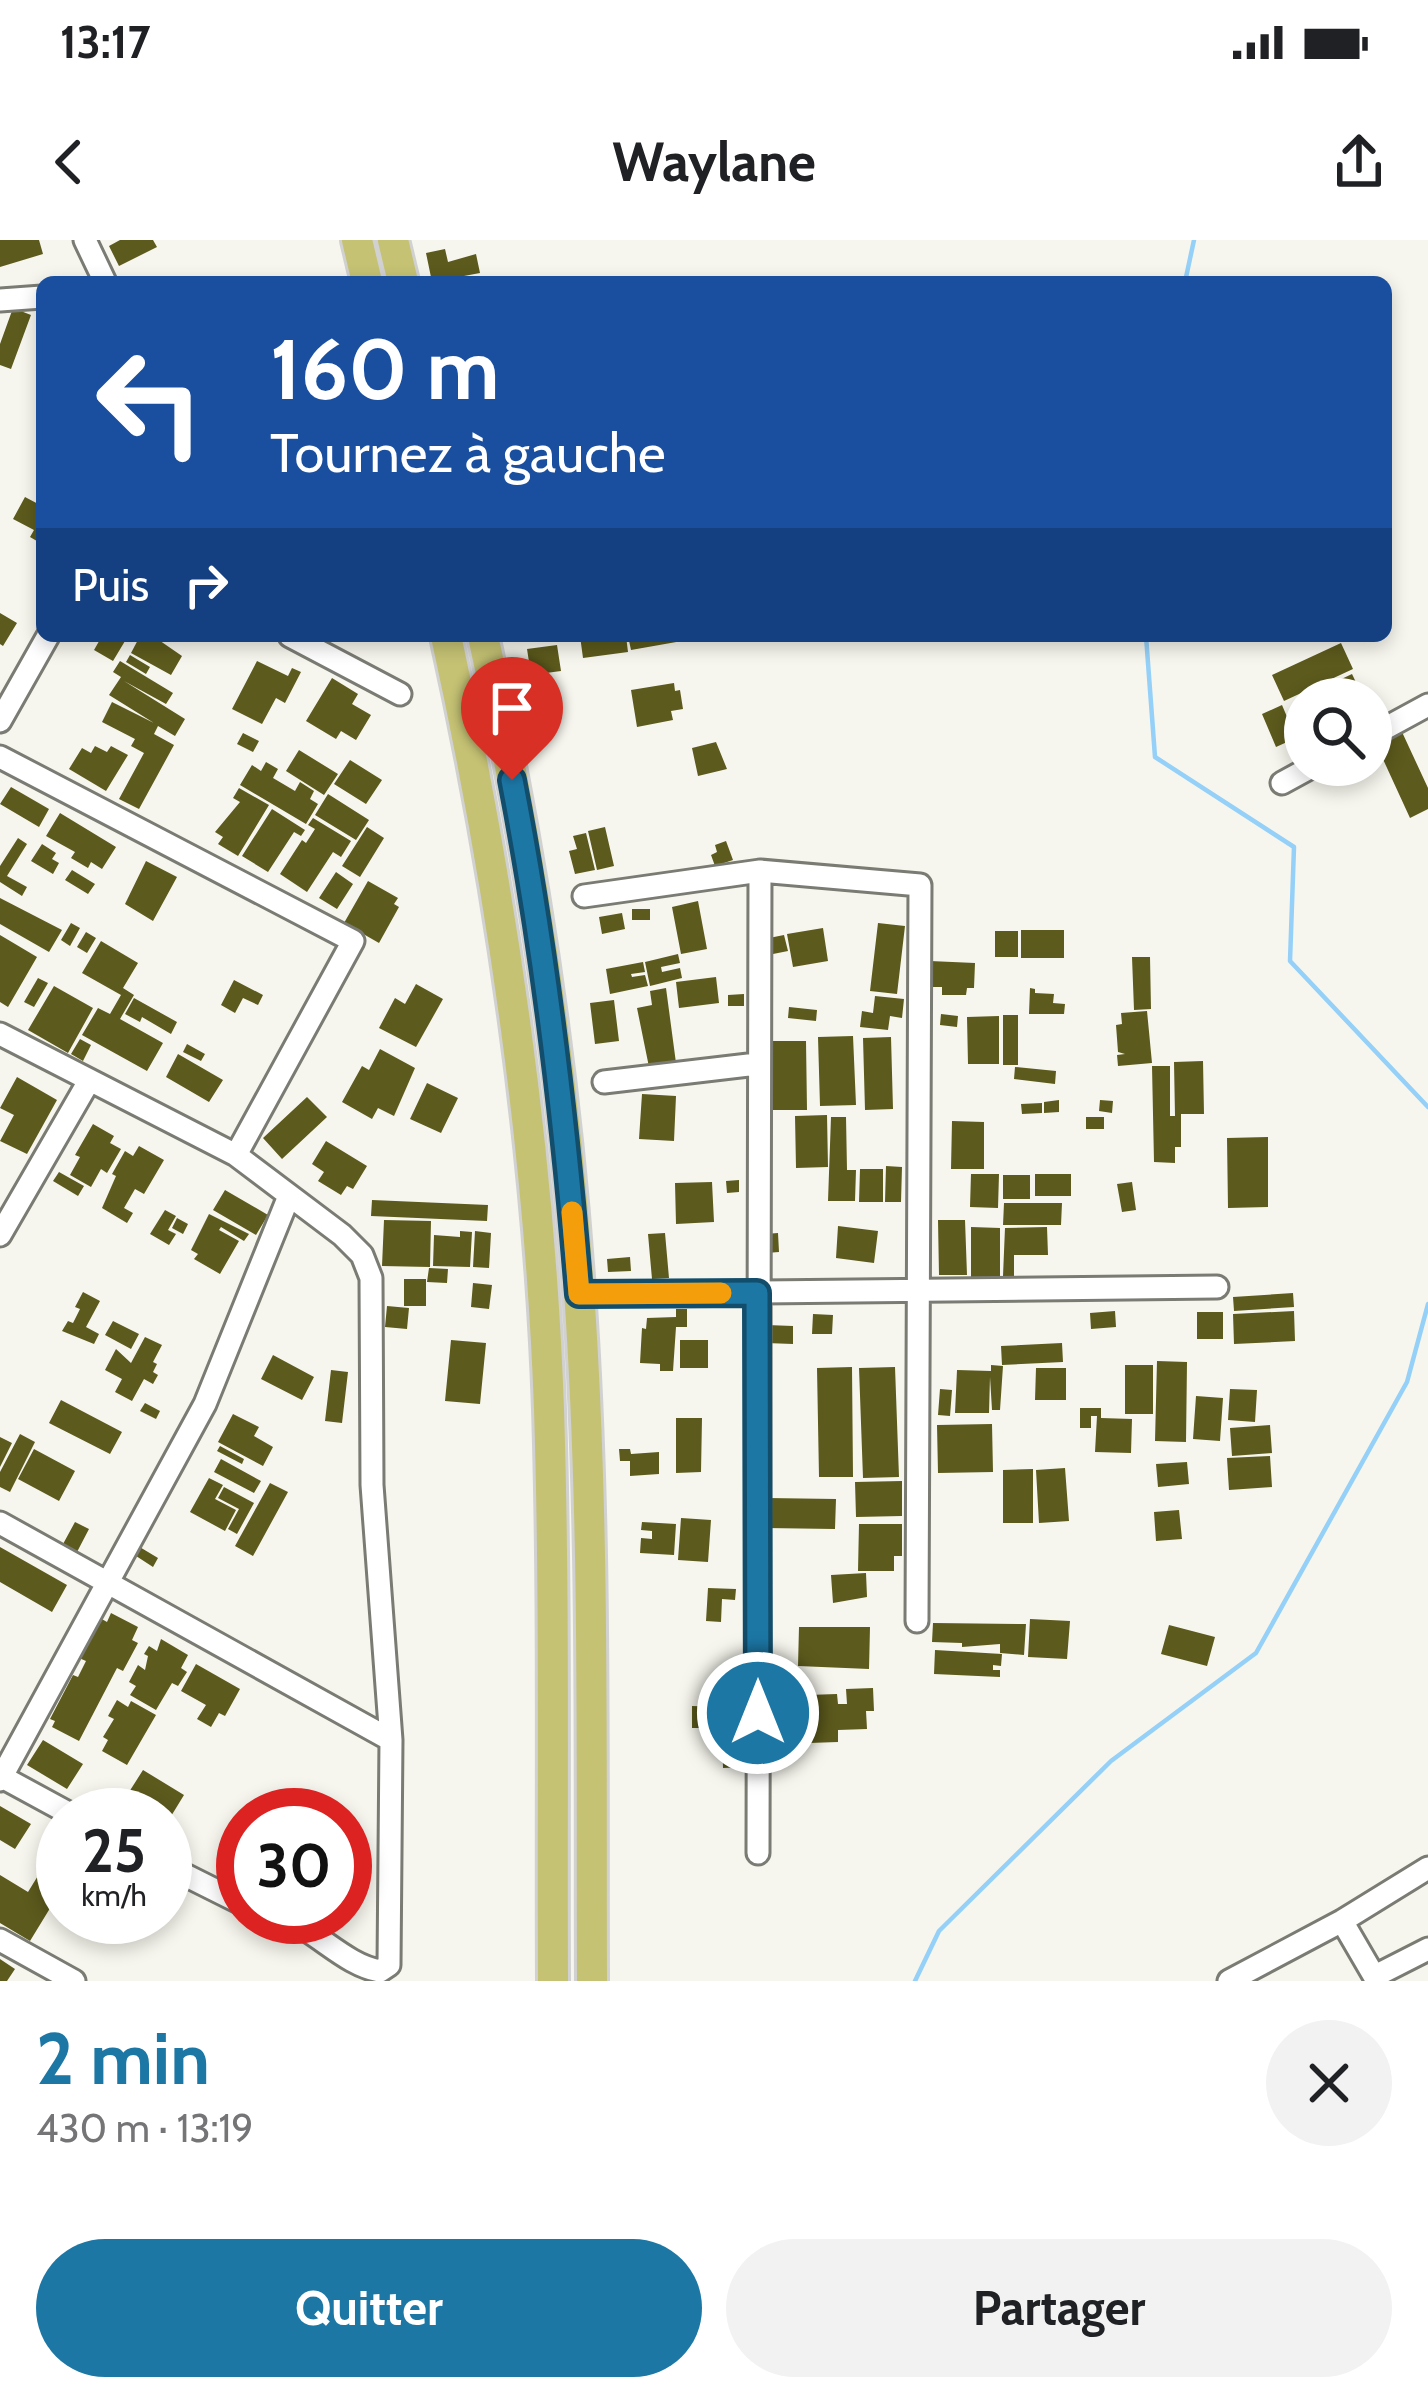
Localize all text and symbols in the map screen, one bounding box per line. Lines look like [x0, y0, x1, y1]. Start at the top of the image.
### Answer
text: 13:17 [60, 15, 150, 69]
icon: back [36, 129, 102, 195]
text: Waylane [612, 129, 816, 195]
icon: share [1326, 129, 1392, 195]
text: 160 m [270, 318, 499, 420]
icon: left [72, 324, 228, 480]
text: Tournez à gauche [270, 420, 666, 486]
icon: right [173, 552, 239, 618]
text: Puis [72, 558, 149, 612]
pin [461, 657, 563, 780]
icon: arrive [479, 675, 545, 741]
map controls [1284, 678, 1392, 786]
button: search [1284, 678, 1392, 786]
position arrow [695, 1650, 821, 1776]
speed limit sign: 30 [216, 1788, 372, 1944]
text: 25 [82, 1814, 146, 1887]
text: km/h [81, 1877, 147, 1914]
text: 2 min [36, 2015, 210, 2102]
button: close [1266, 2020, 1392, 2146]
text: 430 m · 13:19 [36, 2104, 253, 2152]
button: Quitter [36, 2239, 702, 2377]
button: Partager [726, 2239, 1392, 2377]

